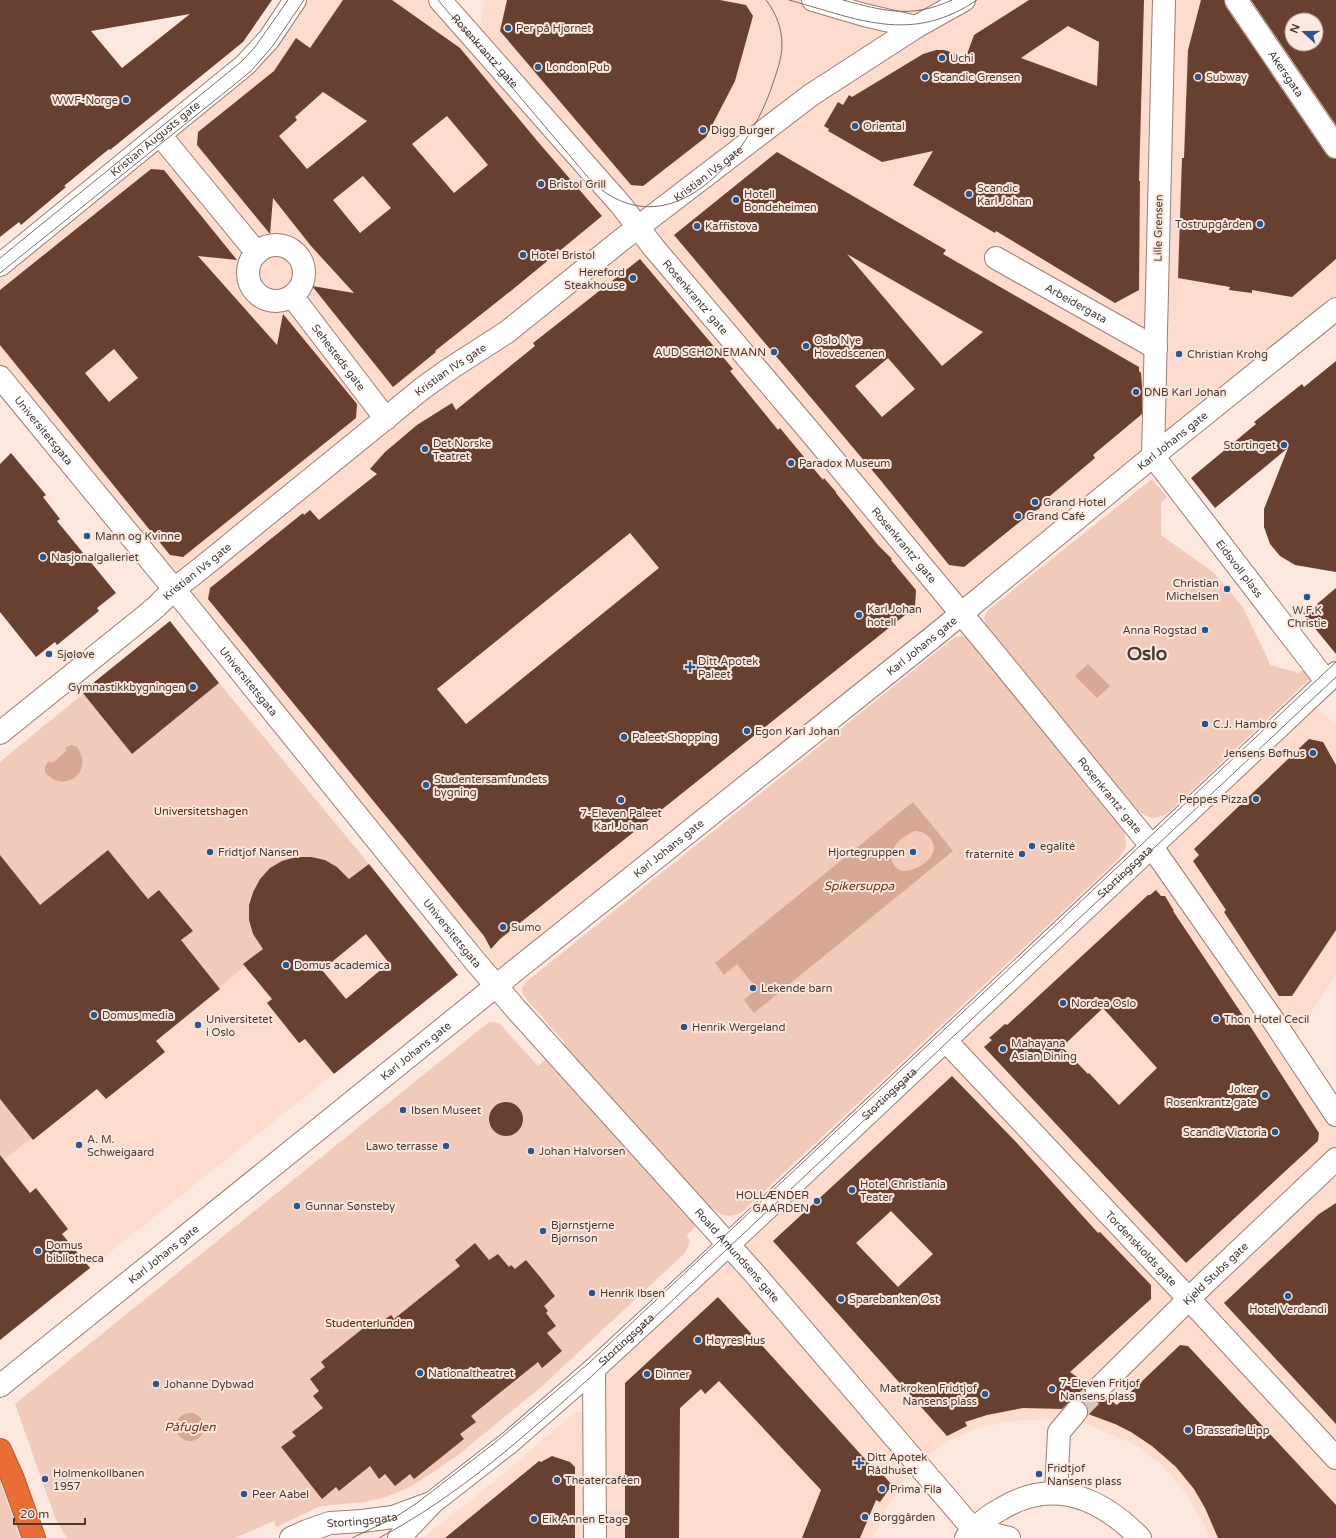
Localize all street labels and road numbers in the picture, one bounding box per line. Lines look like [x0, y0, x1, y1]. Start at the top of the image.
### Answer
street label: Rosenkrantz’ gate [449, 12, 521, 91]
street label: Akersgata [1265, 48, 1306, 100]
street label: Kristian Augusts gate [108, 99, 203, 179]
street label: Kristian IVs gate [671, 143, 746, 205]
street label: Lille Grensen [1151, 194, 1166, 262]
street label: Rosenkrantz’ gate [660, 257, 731, 337]
street label: Arbeidergata [1043, 281, 1109, 326]
street label: Sehesteds gate [309, 322, 368, 393]
street label: Kristian IVs gate [412, 341, 489, 399]
street label: Universitetsgata [11, 394, 75, 468]
street label: Karl Johans gate [1135, 409, 1210, 473]
street label: Rosenkrantz’ gate [869, 505, 939, 586]
street label: Eidsvoll plass [1213, 537, 1265, 600]
street label: Kristian IVs gate [161, 540, 234, 603]
street label: Karl Johans gate [884, 614, 960, 678]
street label: Universitetsgata [216, 644, 280, 719]
street label: Rosenkrantz’ gate [1075, 755, 1144, 836]
street label: Karl Johans gate [631, 816, 707, 881]
street label: Stortingsgata [1095, 843, 1156, 901]
street label: Universitetsgata [420, 896, 484, 971]
street label: Karl Johans gate [378, 1019, 454, 1083]
street label: Stortingsgata [859, 1065, 920, 1123]
street label: Roald Amundsens gate [692, 1206, 782, 1305]
street label: Tordenskiolds gate [1102, 1208, 1180, 1289]
street label: Karl Johans gate [126, 1222, 201, 1287]
street label: Kjeld Stubs gate [1181, 1240, 1251, 1308]
street label: Stortingsgata [596, 1311, 657, 1369]
street label: Stortingsgata [326, 1510, 399, 1530]

